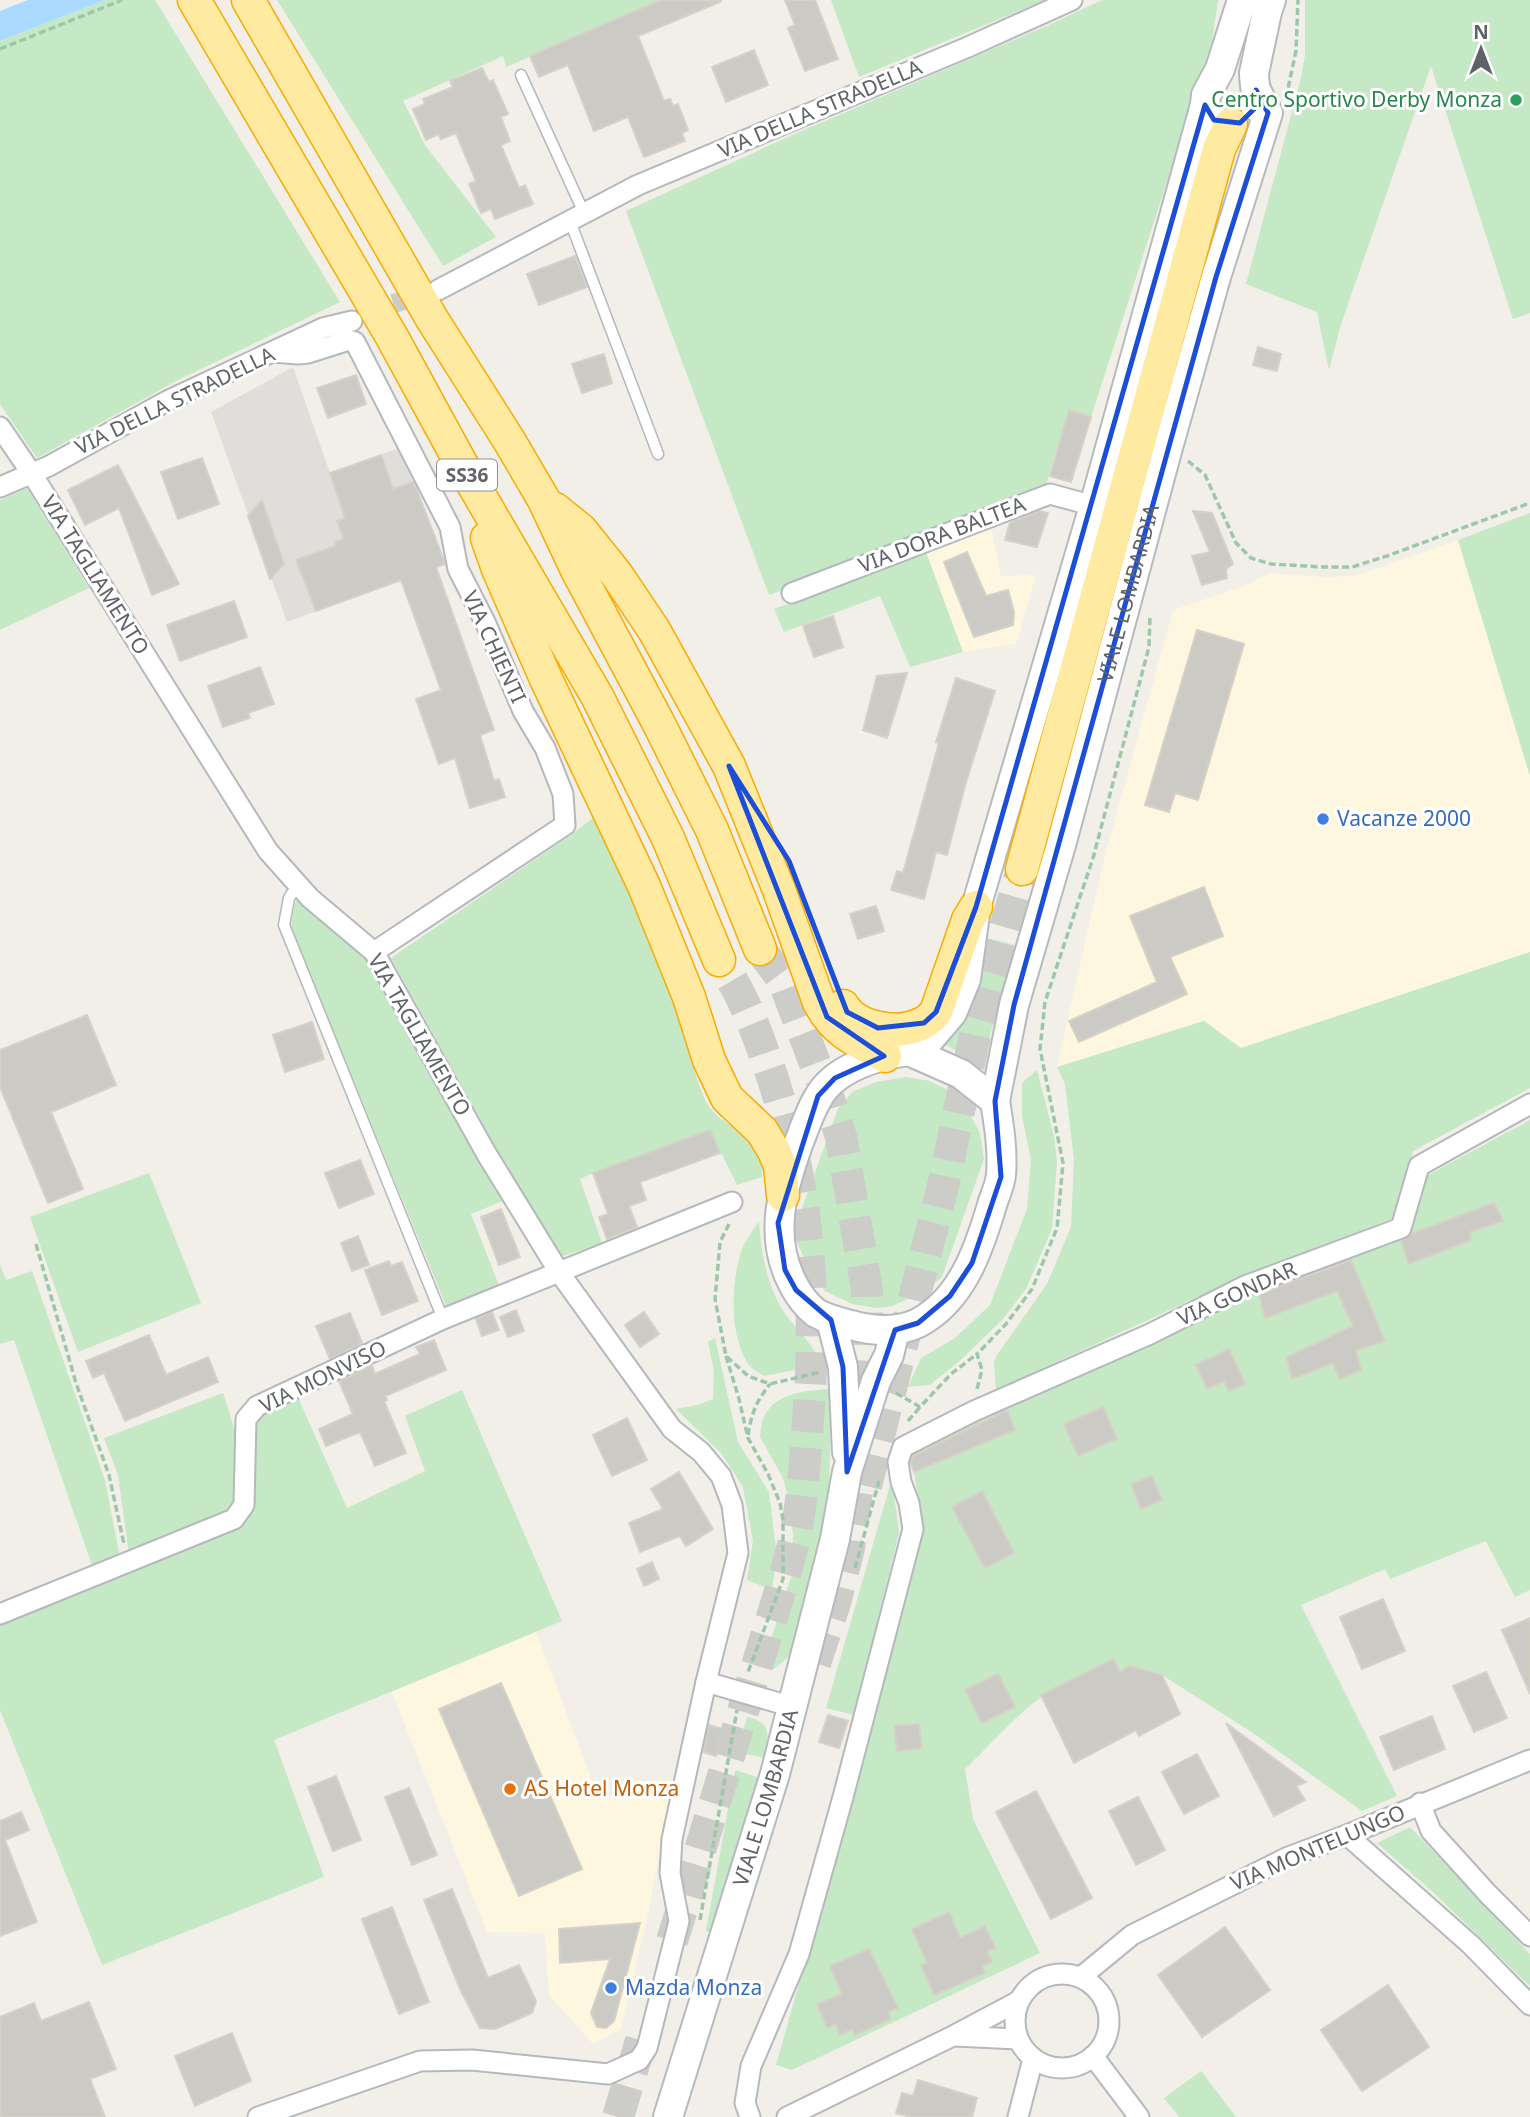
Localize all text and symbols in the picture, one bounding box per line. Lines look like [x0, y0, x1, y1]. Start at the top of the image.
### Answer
north arrow [1446, 14, 1516, 84]
text: N [1473, 19, 1489, 45]
street label: VIA DELLA STRADELLA [714, 52, 926, 164]
place label: Centro Sportivo Derby Monza [1211, 85, 1502, 113]
marker: Centro Sportivo Derby Monza [1508, 92, 1524, 108]
street label: VIA DELLA STRADELLA [70, 339, 279, 461]
road number: SS36 [437, 460, 497, 490]
street label: VIA TAGLIAMENTO [35, 489, 156, 659]
street label: VIA DORA BALTEA [854, 489, 1030, 579]
street label: VIALE LOMBARDIA [1090, 501, 1165, 686]
street label: VIA CHIENTI [457, 586, 533, 707]
place label: Vacanze 2000 [1337, 804, 1471, 832]
marker: Vacanze 2000 [1315, 811, 1331, 827]
street label: VIA TAGLIAMENTO [362, 948, 478, 1121]
street label: VIA GONDAR [1173, 1254, 1301, 1332]
street label: VIA MONVISO [255, 1333, 391, 1419]
street label: VIALE LOMBARDIA [726, 1705, 804, 1890]
place label: AS Hotel Monza [524, 1774, 679, 1802]
marker: AS Hotel Monza [502, 1781, 518, 1797]
street label: VIA MONTELUNGO [1226, 1798, 1409, 1897]
place label: Mazda Monza [625, 1973, 762, 2001]
marker: Mazda Monza [603, 1980, 619, 1996]

